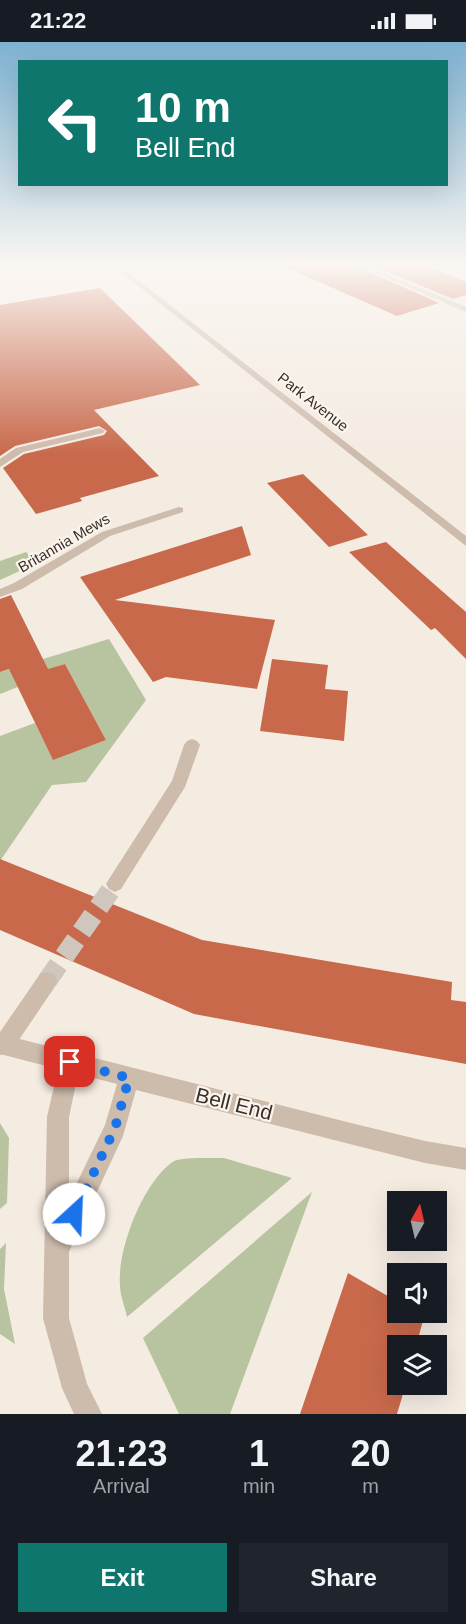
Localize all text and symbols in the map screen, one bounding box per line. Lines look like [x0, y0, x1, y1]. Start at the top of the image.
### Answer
text: 21:22 [30, 8, 86, 33]
icon: left [36, 84, 114, 162]
text: 10 m [135, 84, 231, 131]
text: Bell End [135, 133, 236, 163]
street label: Park Avenue [275, 369, 352, 434]
street label: Britannia Mews [15, 510, 112, 576]
pin [44, 1036, 95, 1087]
icon: arrive [53, 1045, 86, 1078]
street label: Bell End [193, 1083, 275, 1124]
position arrow [42, 1182, 106, 1246]
north arrow [387, 1191, 447, 1251]
map controls [387, 1191, 447, 1395]
button: sound [387, 1263, 447, 1323]
button: layers [387, 1335, 447, 1395]
text: 21:23 [75, 1433, 167, 1474]
text: 1 [249, 1433, 269, 1474]
text: 20 [351, 1433, 391, 1474]
text: Arrival [93, 1475, 150, 1497]
text: min [243, 1475, 275, 1497]
text: m [362, 1475, 379, 1497]
button: Exit [18, 1543, 227, 1612]
button: Share [239, 1543, 448, 1612]

